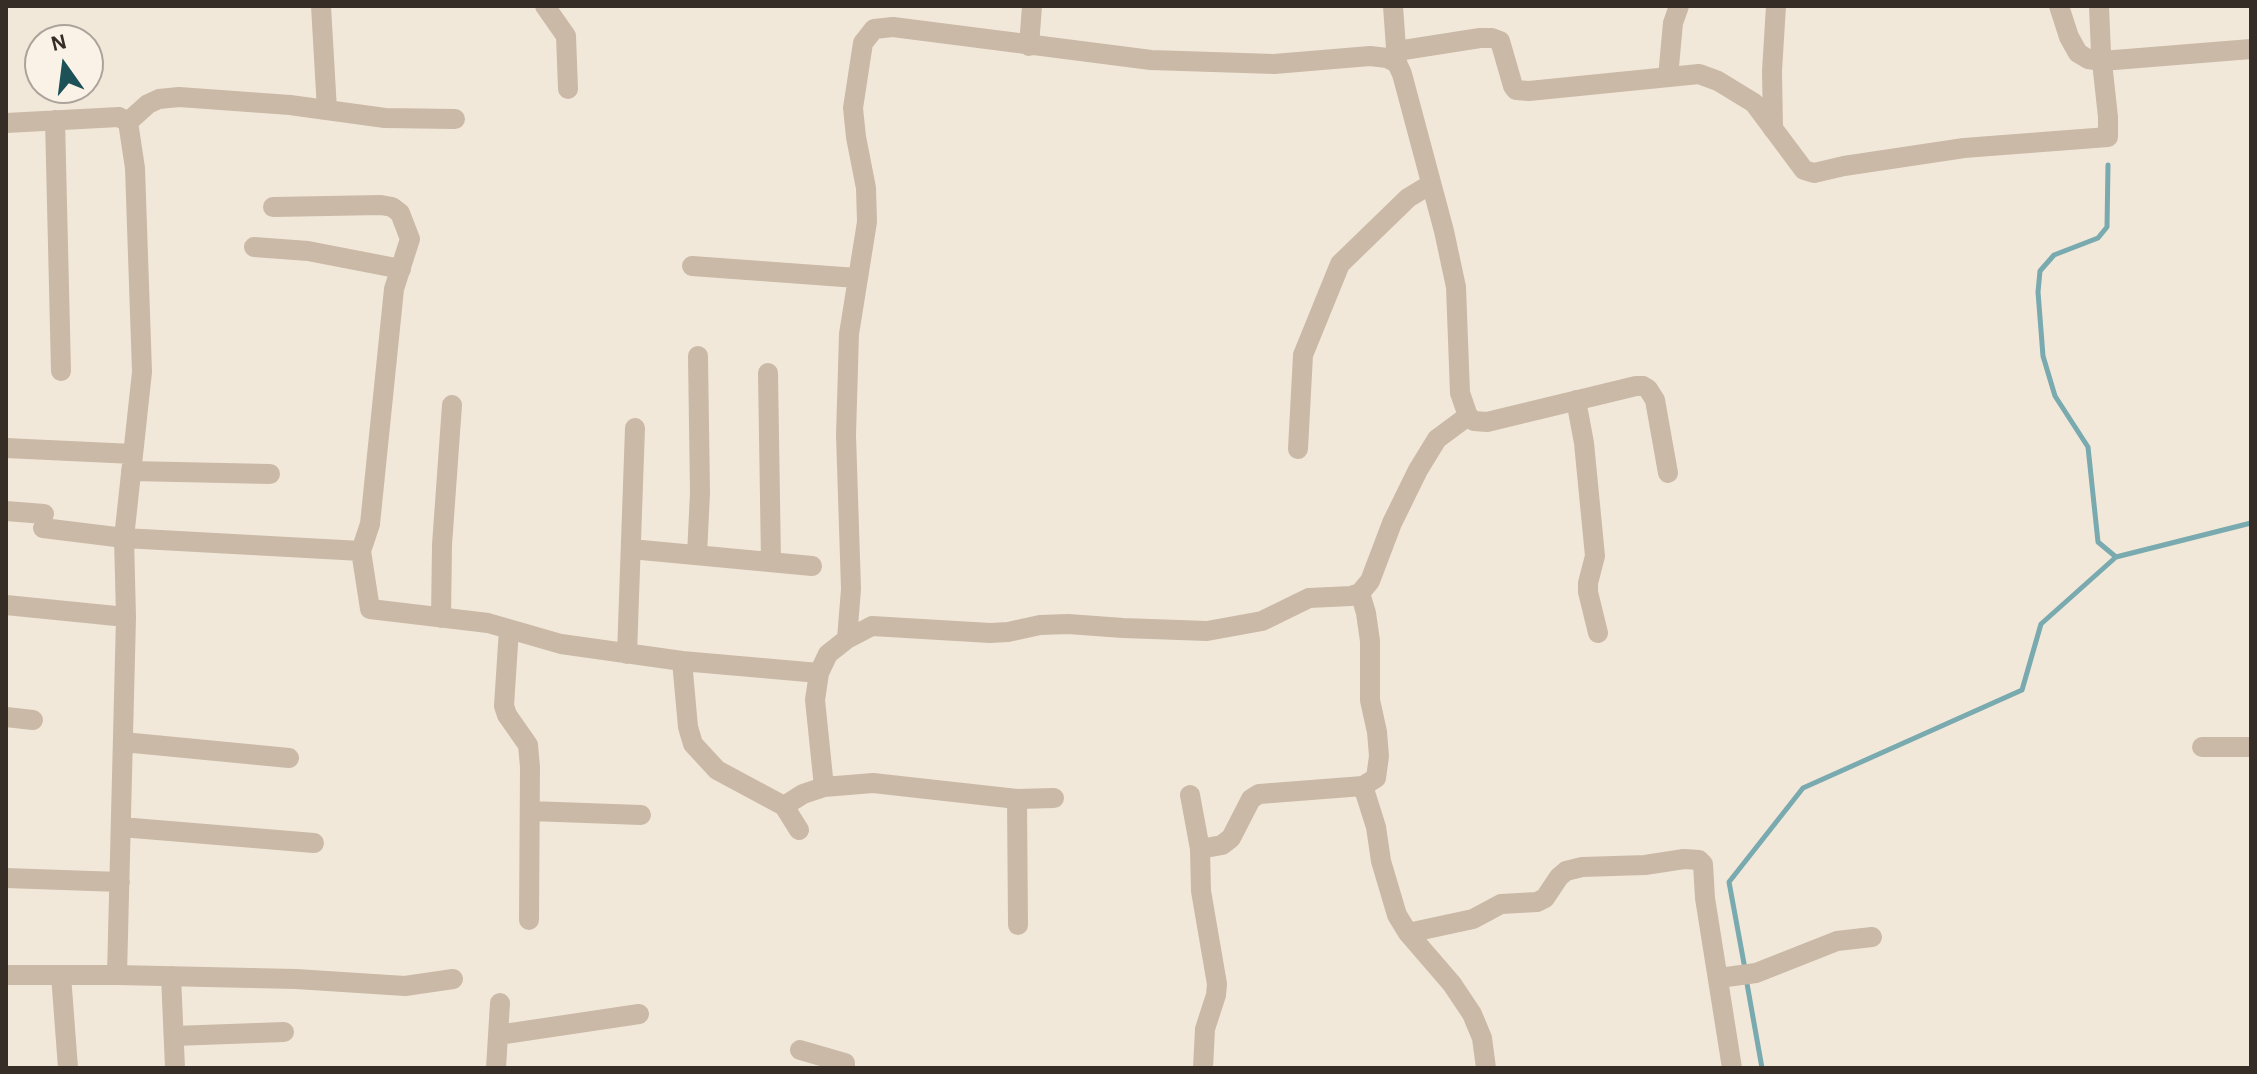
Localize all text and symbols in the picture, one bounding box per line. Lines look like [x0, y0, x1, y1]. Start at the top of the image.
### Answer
north arrow [24, 24, 104, 104]
text: N [49, 30, 69, 55]

